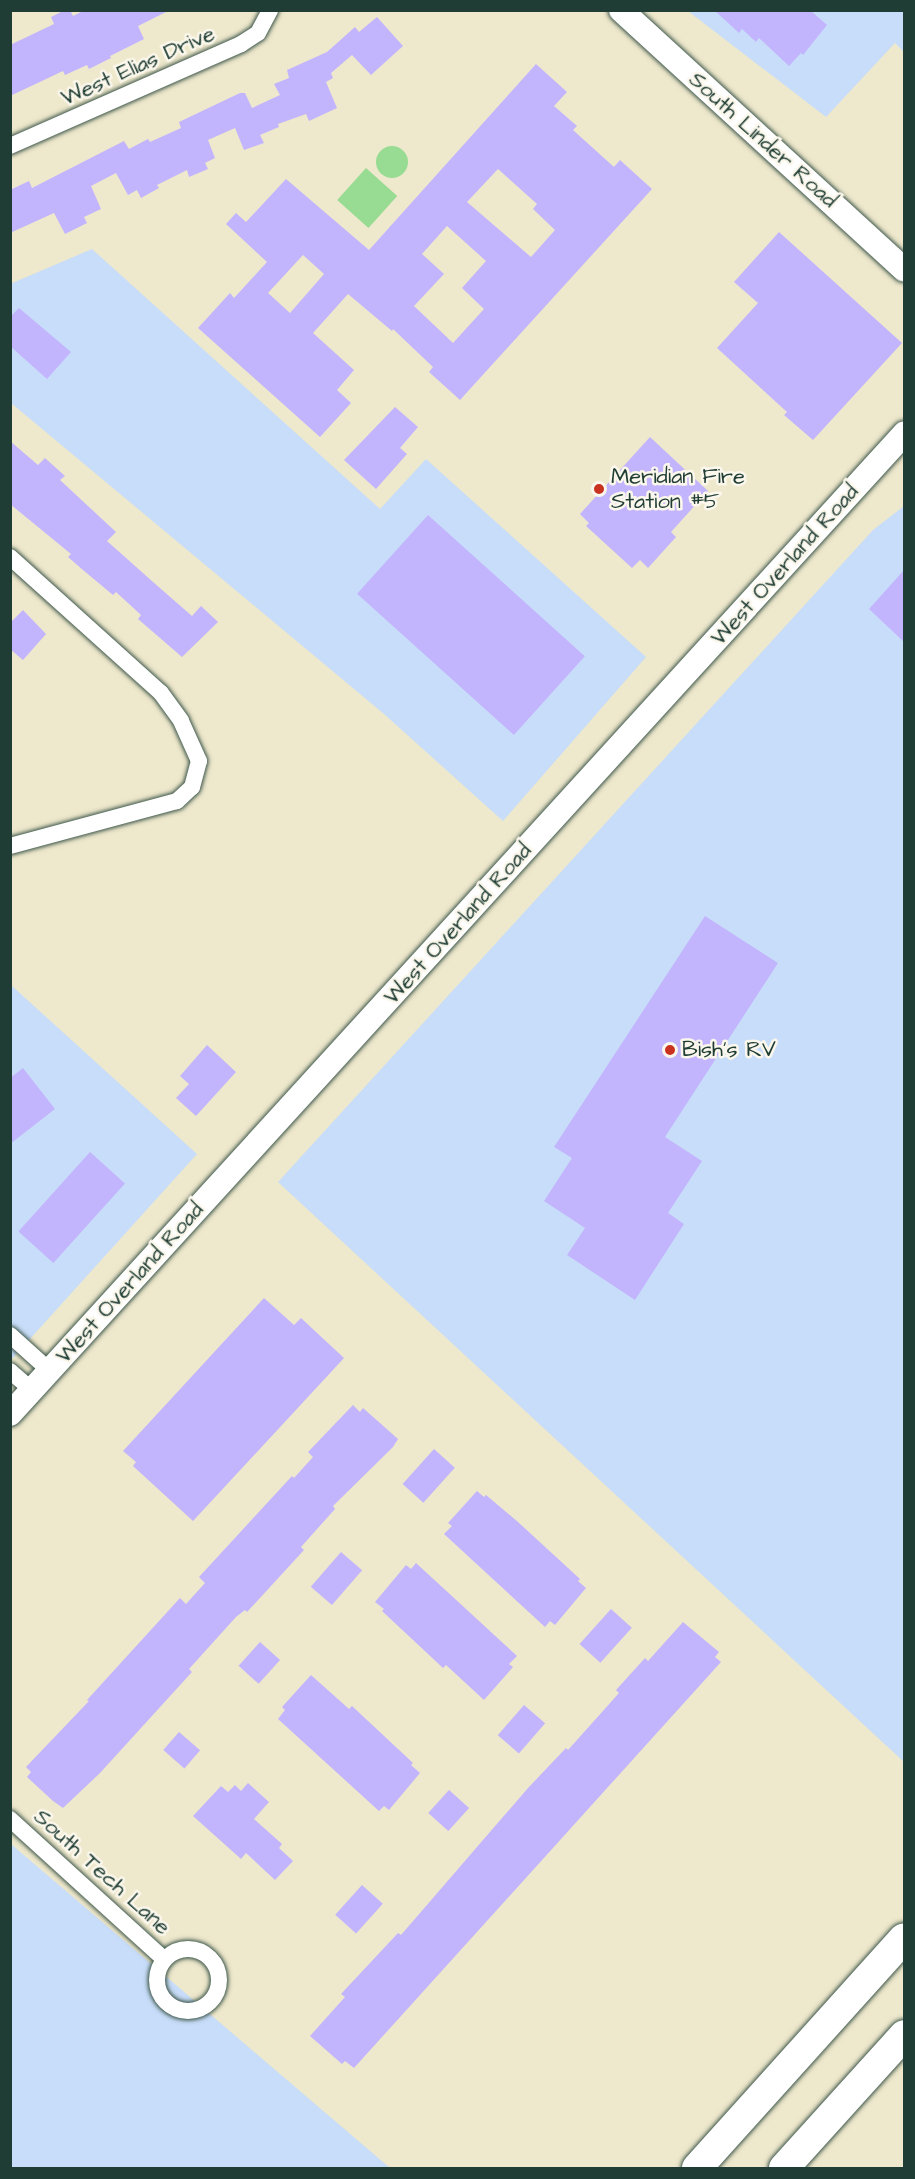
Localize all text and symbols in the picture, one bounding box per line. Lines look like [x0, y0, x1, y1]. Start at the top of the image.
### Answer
street label: West Elias Drive [57, 20, 219, 112]
street label: South Linder Road [683, 66, 843, 214]
place label: Meridian Fire Station #5 [611, 463, 745, 514]
street label: West Overland Road [706, 479, 864, 651]
marker: Meridian Fire Station #5 [592, 482, 606, 496]
street label: West Overland Road [379, 838, 537, 1010]
place label: Bish's RV [682, 1037, 776, 1063]
marker: Bish's RV [663, 1043, 677, 1057]
street label: West Overland Road [51, 1197, 209, 1369]
street label: South Tech Lane [28, 1804, 176, 1940]

